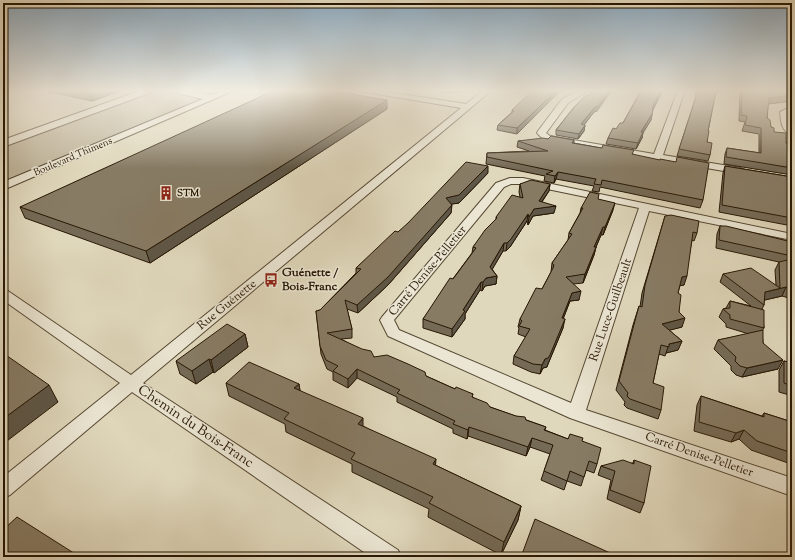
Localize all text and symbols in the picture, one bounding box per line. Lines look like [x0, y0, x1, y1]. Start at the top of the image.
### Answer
street label: Boulevard Thimens [31, 134, 115, 180]
building icon: STM [158, 185, 174, 201]
place label: STM [177, 186, 200, 201]
street label: Carré Denise-Pelletier [385, 221, 472, 320]
street label: Rue Luce-Guilbeault [585, 256, 637, 364]
place label: Guénette / Bois-Franc [281, 264, 338, 296]
bus stop icon: Guénette / Bois-Franc [263, 272, 279, 288]
street label: Rue Guénette [193, 275, 261, 335]
street label: Chemin du Bois-Franc [133, 381, 257, 473]
street label: Carré Denise-Pelletier [642, 428, 756, 482]

